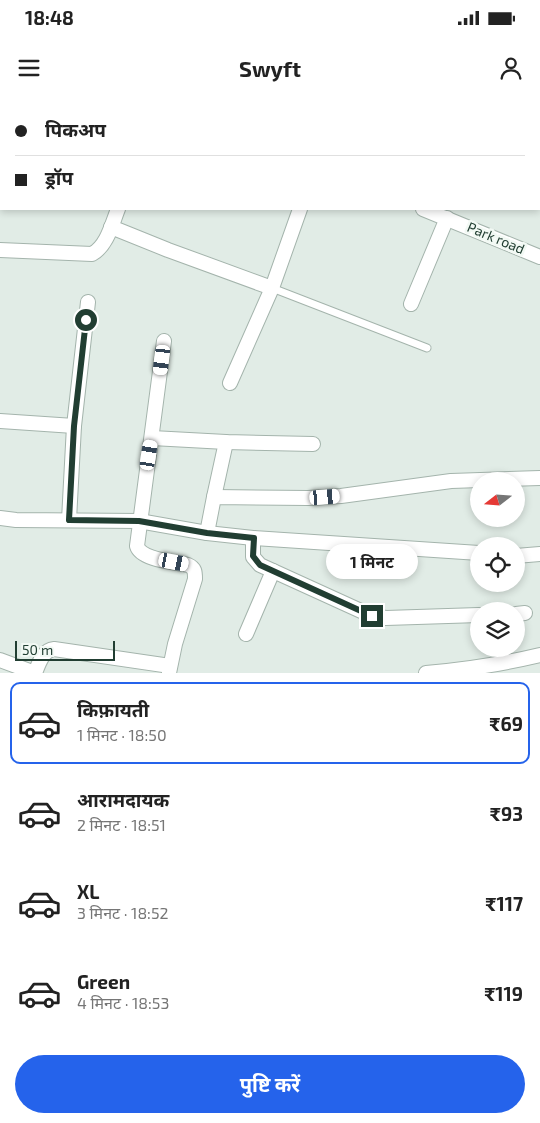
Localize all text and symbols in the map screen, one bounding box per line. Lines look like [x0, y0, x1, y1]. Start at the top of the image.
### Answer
text: 18:48 [25, 6, 74, 29]
icon: menu [15, 54, 43, 82]
icon: person [497, 54, 525, 82]
text: Swyft [239, 55, 301, 81]
text: पिकअप [45, 118, 106, 141]
text: ड्रॉप [45, 166, 73, 189]
street label: Park road [465, 218, 527, 257]
route start [75, 309, 97, 331]
car [152, 344, 171, 376]
car [139, 439, 158, 471]
north arrow [470, 472, 525, 528]
map controls [470, 472, 525, 657]
car [309, 488, 340, 506]
button: locate [470, 537, 525, 592]
callout: 1 मिनट [326, 544, 418, 578]
car [157, 552, 190, 572]
text: 1 मिनट [350, 552, 394, 571]
button: layers [470, 602, 525, 657]
route end [361, 605, 383, 627]
scale bar [15, 638, 115, 661]
text: 50 m [22, 641, 53, 658]
text: किफ़ायती [77, 698, 149, 721]
icon: car [17, 701, 62, 746]
text: ₹69 [489, 712, 523, 735]
text: 1 मिनट · 18:50 [77, 725, 167, 744]
text: आरामदायक [77, 788, 169, 811]
icon: car [17, 791, 62, 836]
text: ₹93 [490, 802, 523, 825]
text: 2 मिनट · 18:51 [77, 815, 166, 834]
text: XL [77, 880, 99, 903]
icon: car [17, 881, 62, 926]
text: ₹117 [485, 892, 523, 915]
text: 3 मिनट · 18:52 [77, 903, 168, 922]
text: Green [77, 970, 130, 993]
icon: car [17, 971, 62, 1016]
text: ₹119 [484, 982, 523, 1005]
text: 4 मिनट · 18:53 [77, 993, 169, 1012]
button: पुष्टि करें [15, 1055, 525, 1113]

